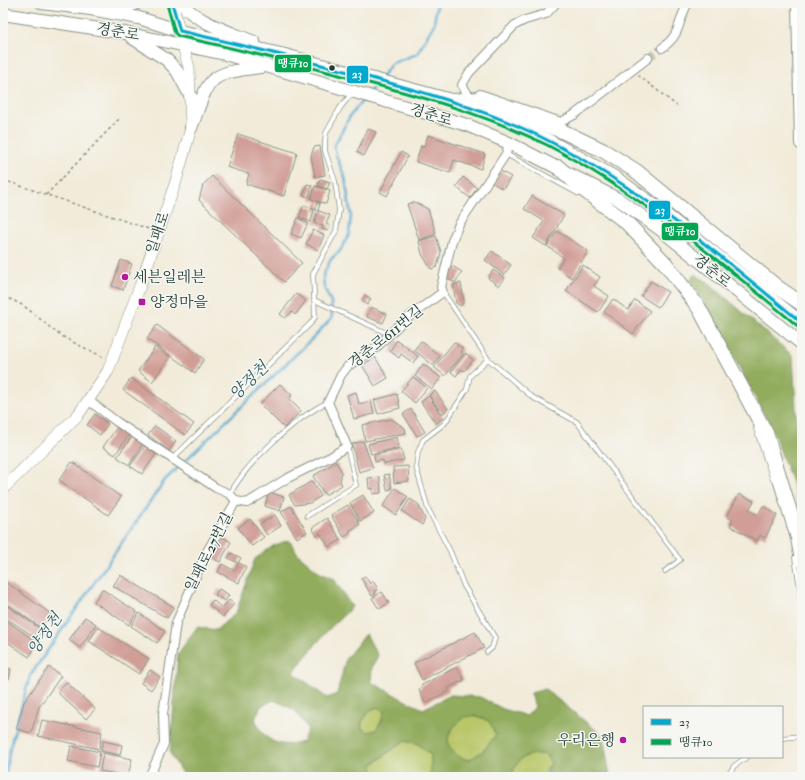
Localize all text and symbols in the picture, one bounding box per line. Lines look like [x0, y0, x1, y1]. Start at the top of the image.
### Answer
street label: 경춘로 [95, 19, 142, 45]
line badge: 땡큐10 [274, 54, 312, 73]
text: 땡큐10 [278, 57, 309, 70]
unlabelled marker [327, 63, 337, 73]
line badge: 23 [346, 65, 369, 84]
text: 23 [352, 68, 362, 81]
street label: 경춘로 [407, 100, 455, 131]
line badge: 23 [648, 200, 671, 220]
text: 23 [655, 204, 665, 217]
street label: 일패로 [142, 209, 174, 257]
line badge: 땡큐10 [661, 222, 699, 241]
text: 땡큐10 [665, 225, 696, 238]
street label: 경춘로 [689, 250, 735, 292]
place label: 세븐일레븐 [133, 268, 206, 287]
marker: 세븐일레븐 [120, 272, 130, 282]
place label: 양정마을 [150, 293, 208, 312]
marker: 양정마을 [137, 297, 147, 307]
street label: 경춘로611번길 [345, 301, 427, 373]
water label: 양정천 [225, 357, 274, 404]
street label: 일패로27번길 [181, 509, 237, 595]
water label: 양정천 [24, 608, 67, 659]
legend [643, 706, 783, 758]
text: 23 [679, 715, 690, 730]
place label: 우리은행 [557, 731, 615, 750]
marker: 우리은행 [618, 735, 628, 745]
text: 땡큐10 [679, 735, 713, 750]

